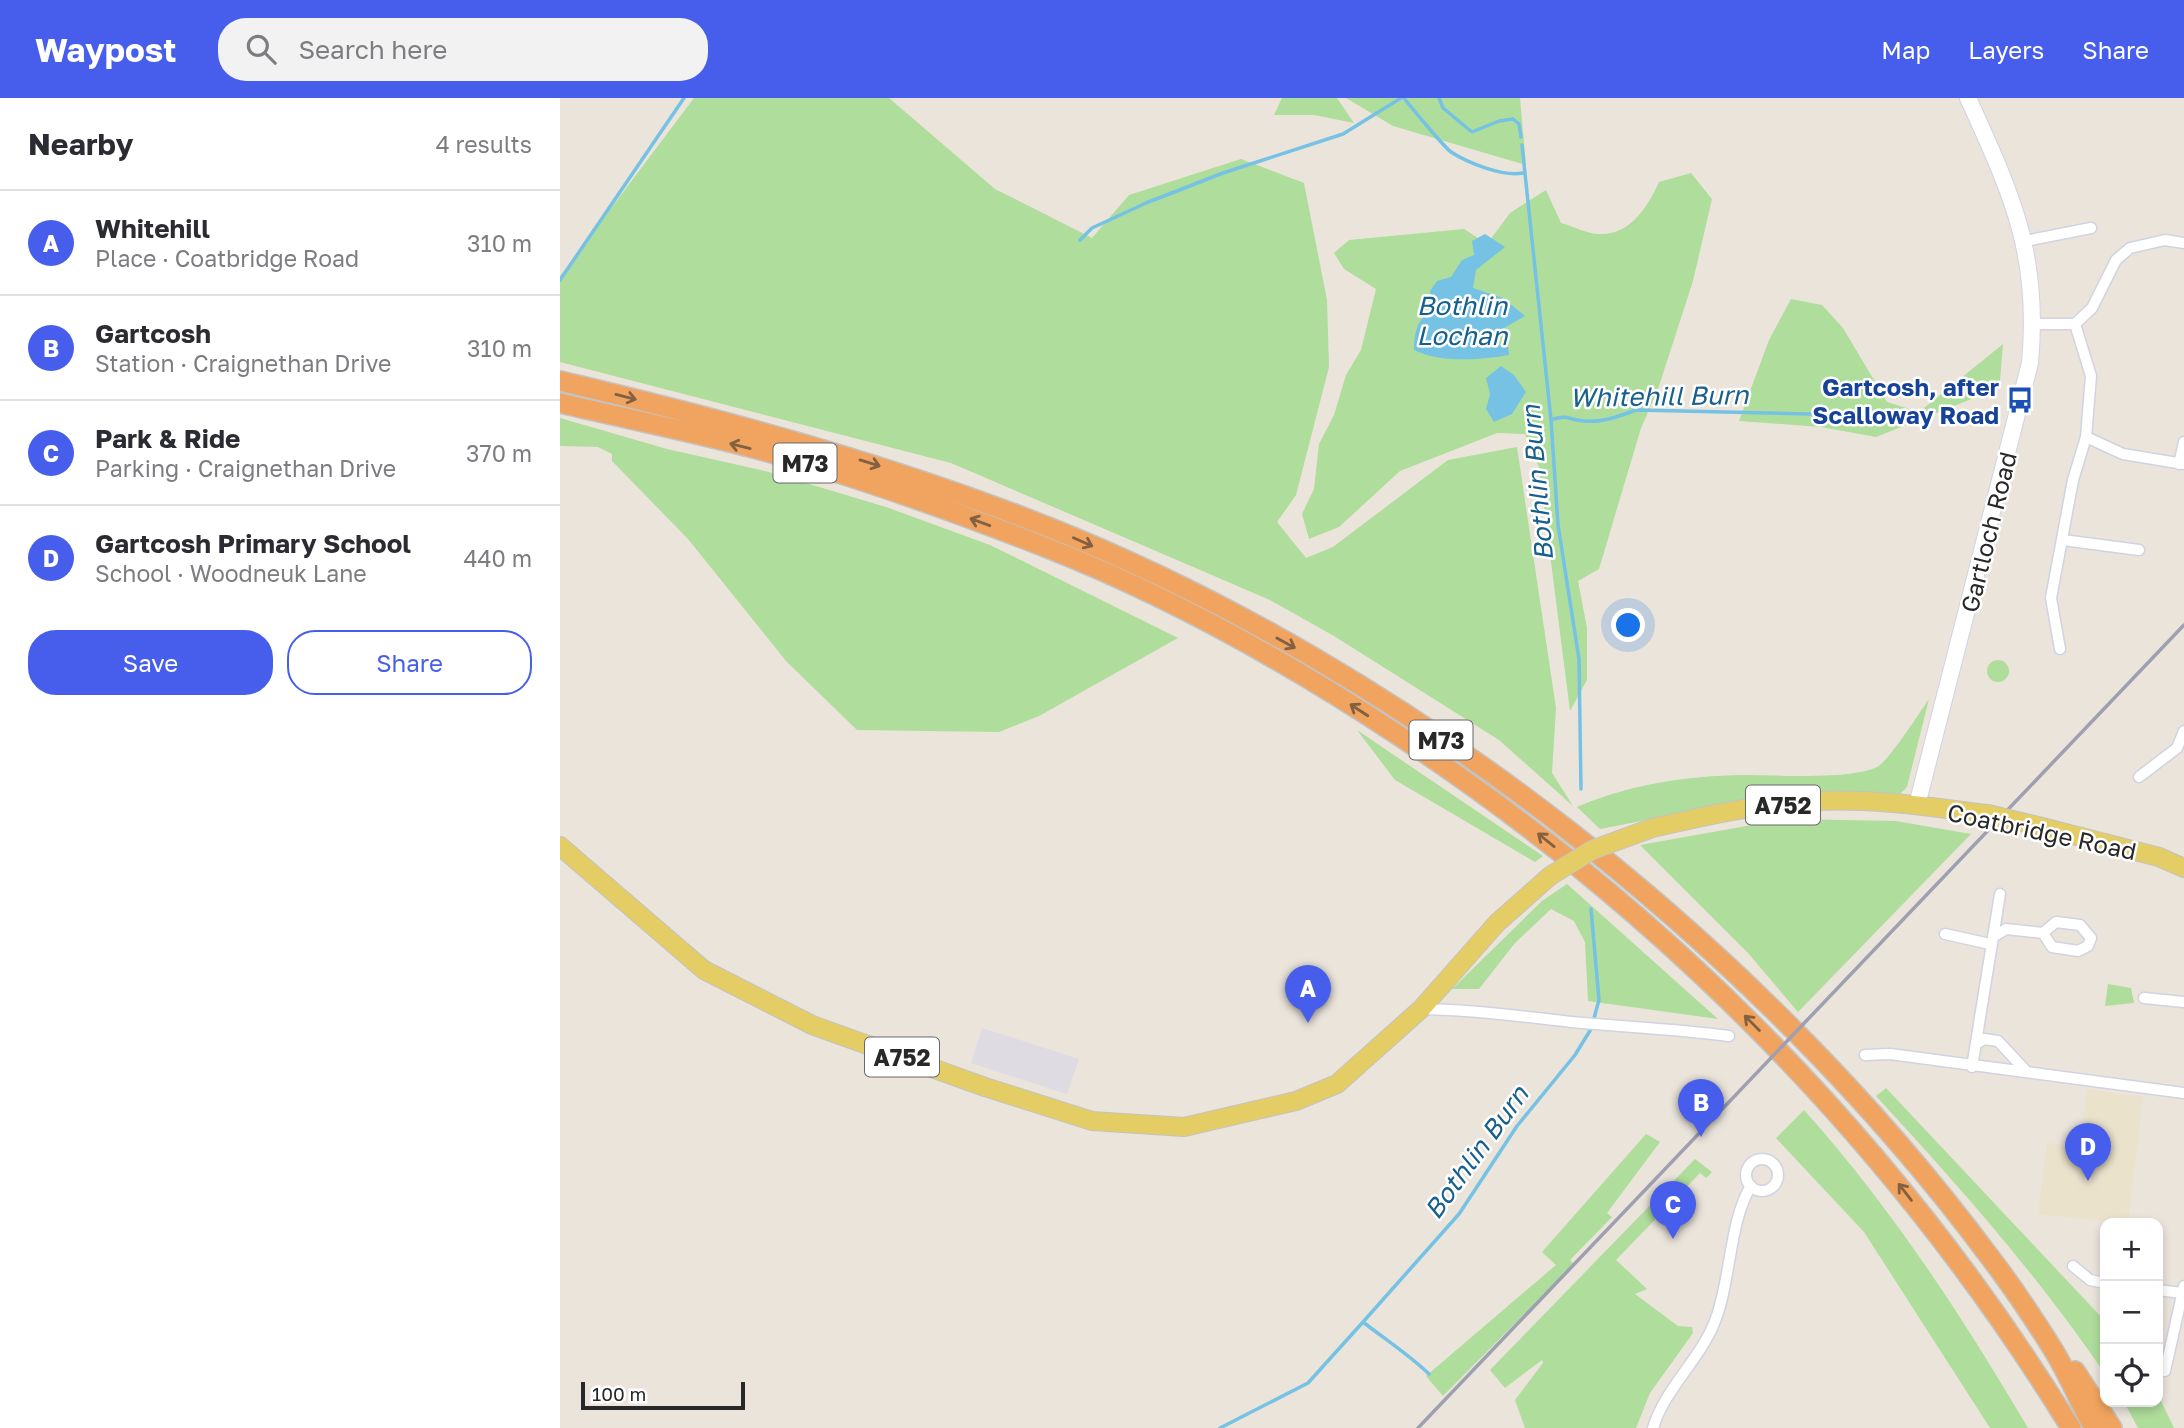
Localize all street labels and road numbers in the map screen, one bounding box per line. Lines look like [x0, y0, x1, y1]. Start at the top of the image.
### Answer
road number: M73 [774, 444, 836, 482]
street label: Gartloch Road [1954, 449, 2022, 615]
road number: M73 [1410, 720, 1472, 760]
road number: A752 [1746, 786, 1820, 824]
street label: Coatbridge Road [1945, 797, 2139, 865]
road number: A752 [865, 1038, 939, 1076]

